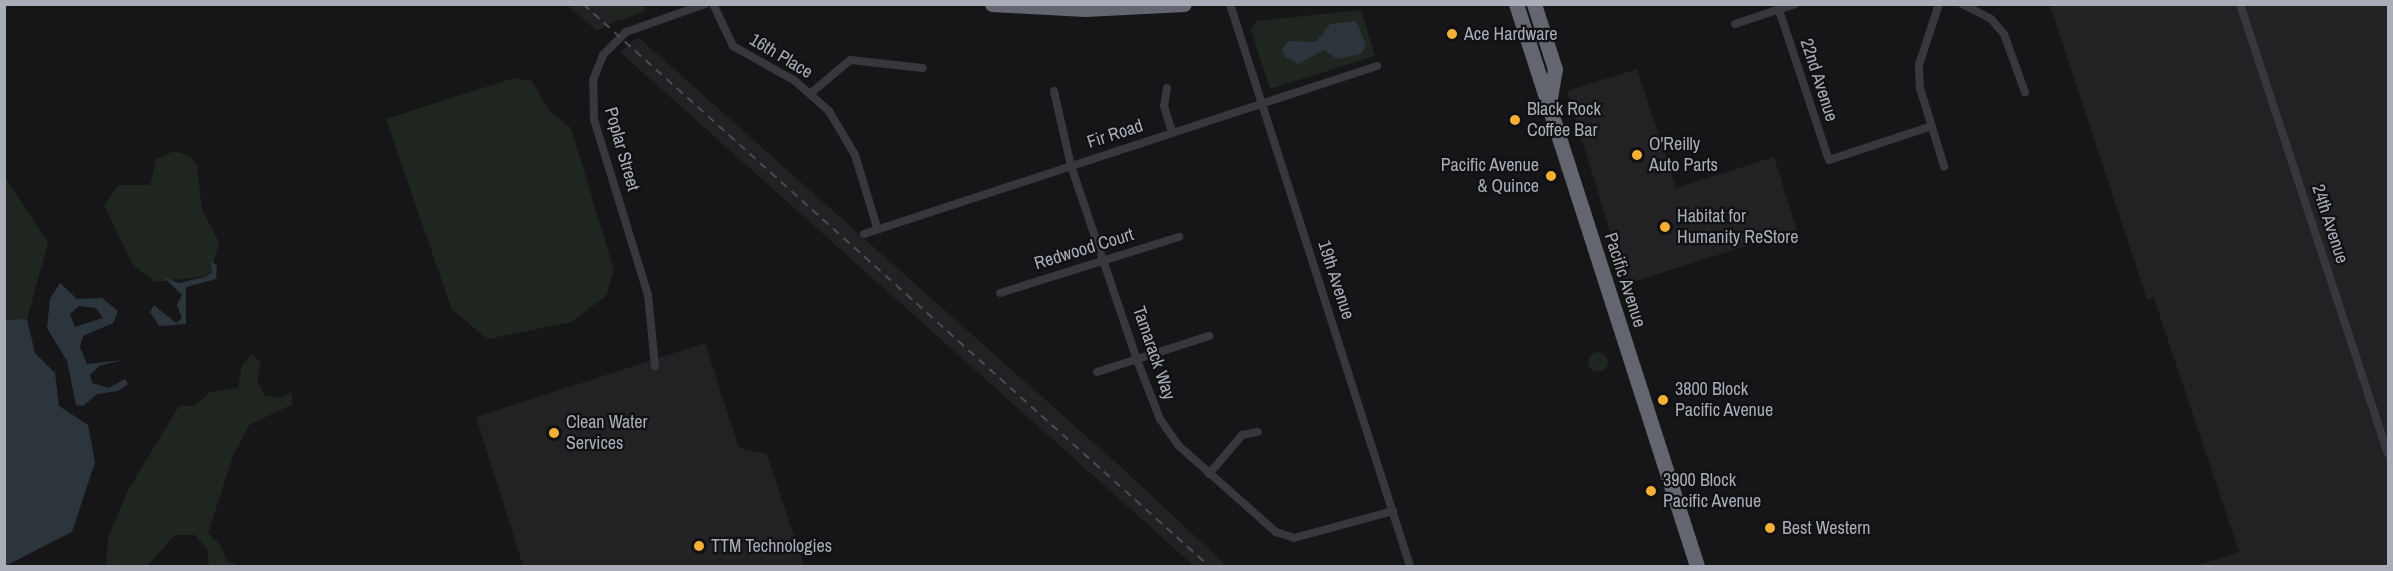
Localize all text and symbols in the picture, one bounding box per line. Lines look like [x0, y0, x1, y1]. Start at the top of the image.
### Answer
place label: Ace Hardware [1464, 23, 1558, 45]
marker: Ace Hardware [1445, 27, 1459, 41]
street label: 16th Place [746, 29, 816, 83]
street label: 22nd Avenue [1795, 35, 1843, 125]
place label: Black Rock Coffee Bar [1527, 99, 1601, 142]
street label: Poplar Street [600, 105, 644, 193]
marker: Black Rock Coffee Bar [1508, 113, 1522, 127]
street label: Fir Road [1084, 115, 1146, 153]
place label: O'Reilly Auto Parts [1649, 134, 1718, 176]
marker: O'Reilly Auto Parts [1630, 148, 1644, 162]
place label: Pacific Avenue & Quince [1440, 155, 1539, 198]
marker: Pacific Avenue & Quince [1544, 169, 1558, 183]
street label: 24th Avenue [2307, 181, 2353, 267]
place label: Habitat for Humanity ReStore [1677, 206, 1798, 248]
marker: Habitat for Humanity ReStore [1658, 220, 1672, 234]
street label: Redwood Court [1032, 224, 1136, 274]
street label: Pacific Avenue [1599, 230, 1651, 330]
street label: 19th Avenue [1313, 237, 1359, 323]
street label: Tamarack Way [1128, 303, 1180, 403]
place label: 3800 Block Pacific Avenue [1675, 379, 1774, 422]
marker: 3800 Block Pacific Avenue [1656, 393, 1670, 407]
place label: Clean Water Services [566, 412, 647, 454]
marker: Clean Water Services [547, 426, 561, 440]
place label: 3900 Block Pacific Avenue [1663, 470, 1762, 512]
marker: 3900 Block Pacific Avenue [1644, 484, 1658, 498]
place label: Best Western [1782, 517, 1870, 539]
marker: Best Western [1763, 521, 1777, 535]
place label: TTM Technologies [711, 535, 832, 557]
marker: TTM Technologies [692, 539, 706, 553]

